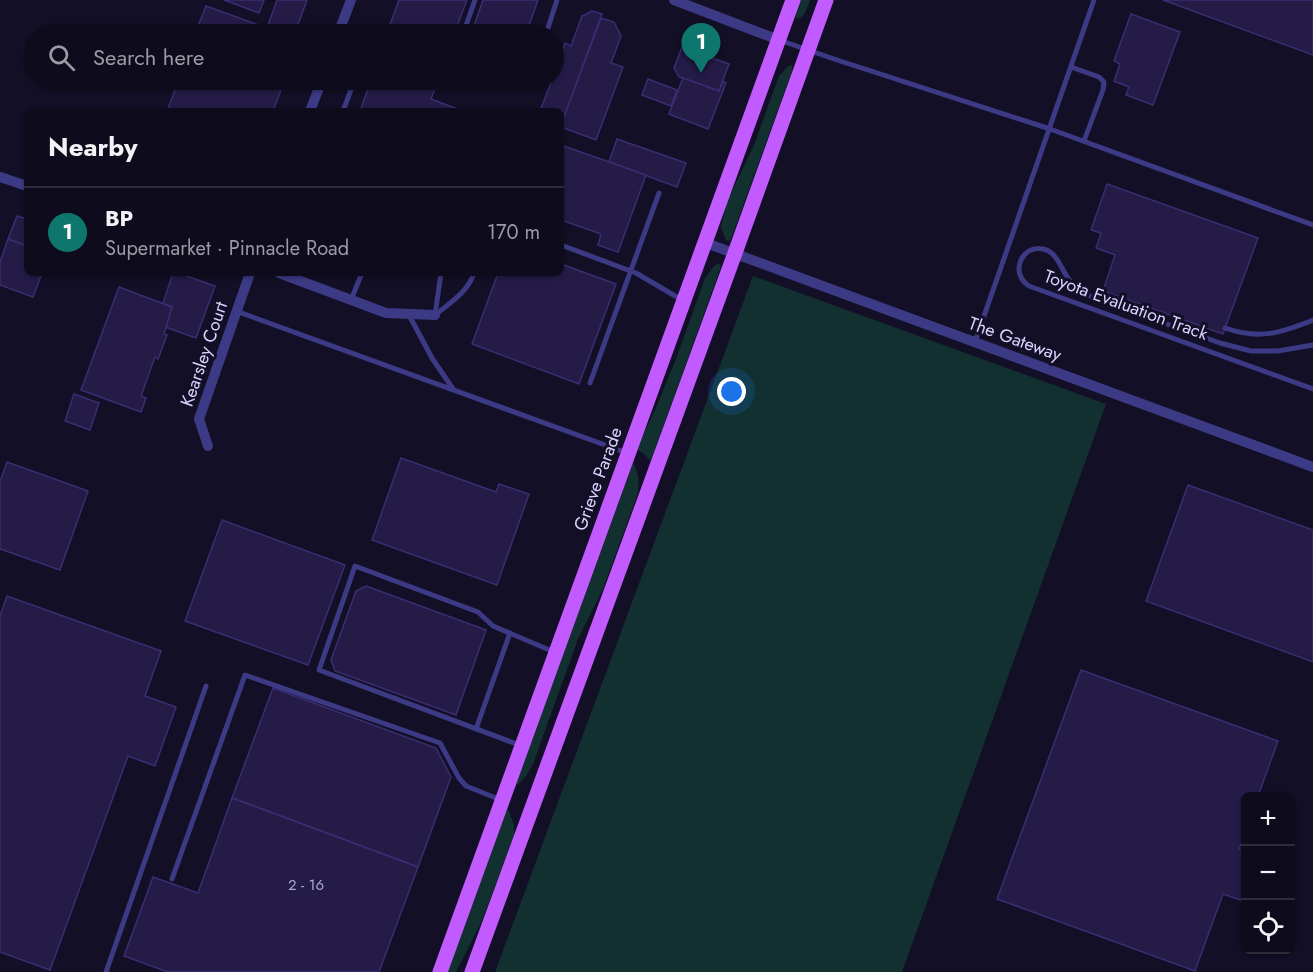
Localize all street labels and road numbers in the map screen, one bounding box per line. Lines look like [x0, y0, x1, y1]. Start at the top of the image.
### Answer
street label: Toyota Evaluation Track [1040, 263, 1212, 347]
street label: Kearsley Court [174, 297, 234, 410]
street label: The Gateway [965, 310, 1065, 368]
street label: Grieve Parade [567, 424, 629, 534]

